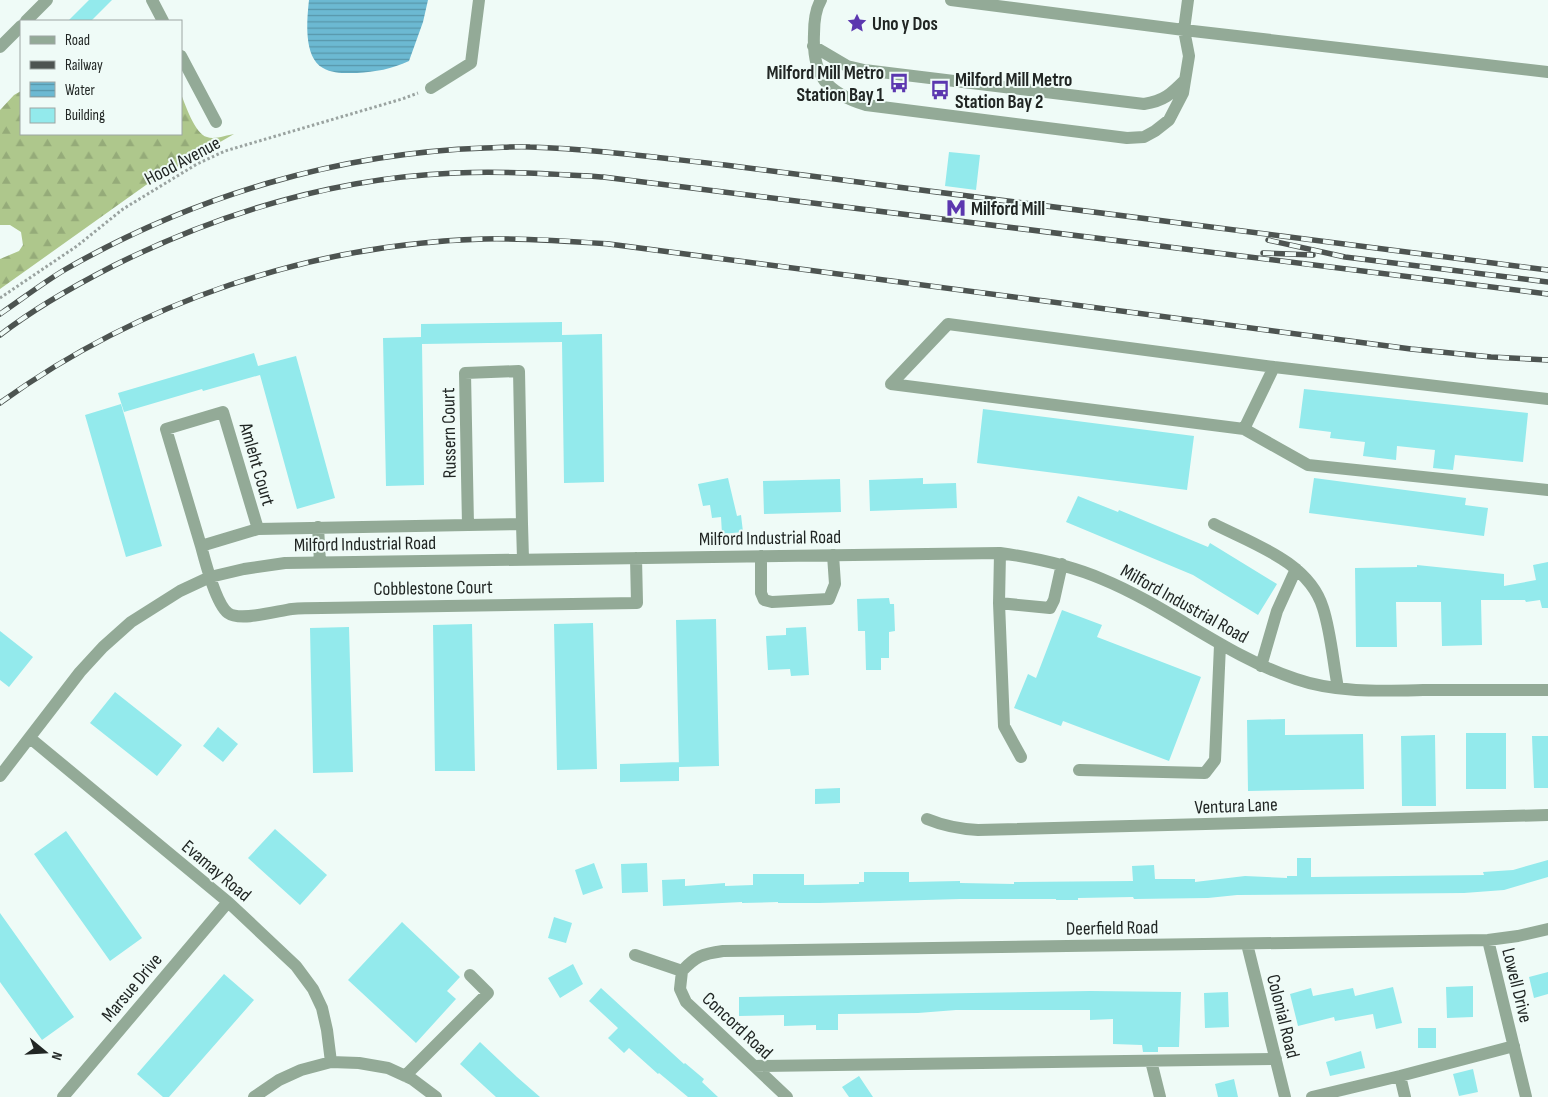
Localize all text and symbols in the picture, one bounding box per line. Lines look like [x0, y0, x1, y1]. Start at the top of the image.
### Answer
place icon: Uno y Dos [846, 12, 868, 34]
place label: Uno y Dos [872, 13, 938, 36]
legend [20, 20, 182, 135]
text: Road [65, 31, 90, 50]
text: Railway [65, 56, 103, 75]
place label: Milford Mill Metro Station Bay 1 [767, 62, 885, 107]
place label: Milford Mill Metro Station Bay 2 [955, 69, 1072, 114]
bus stop icon: Milford Mill Metro Station Bay 1 [888, 72, 910, 94]
bus stop icon: Milford Mill Metro Station Bay 2 [929, 79, 951, 101]
text: Water [65, 81, 96, 100]
text: Building [65, 106, 105, 125]
street label: Hood Avenue [141, 132, 225, 191]
metro station icon: Milford Mill [945, 197, 967, 219]
place label: Milford Mill [971, 198, 1045, 221]
street label: Russern Court [437, 387, 462, 479]
street label: Amleht Court [233, 419, 279, 509]
street label: Milford Industrial Road [699, 526, 841, 551]
street label: Milford Industrial Road [294, 532, 436, 557]
street label: Milford Industrial Road [1116, 560, 1252, 649]
street label: Cobblestone Court [373, 576, 493, 601]
street label: Ventura Lane [1194, 794, 1278, 819]
street label: Evamay Road [177, 835, 255, 907]
street label: Deerfield Road [1066, 916, 1158, 941]
street label: Lowell Drive [1496, 946, 1537, 1025]
street label: Marsue Drive [97, 949, 167, 1027]
street label: Colonial Road [1261, 972, 1304, 1061]
street label: Concord Road [697, 988, 777, 1065]
north arrow [20, 1027, 70, 1077]
text: N [48, 1050, 66, 1062]

